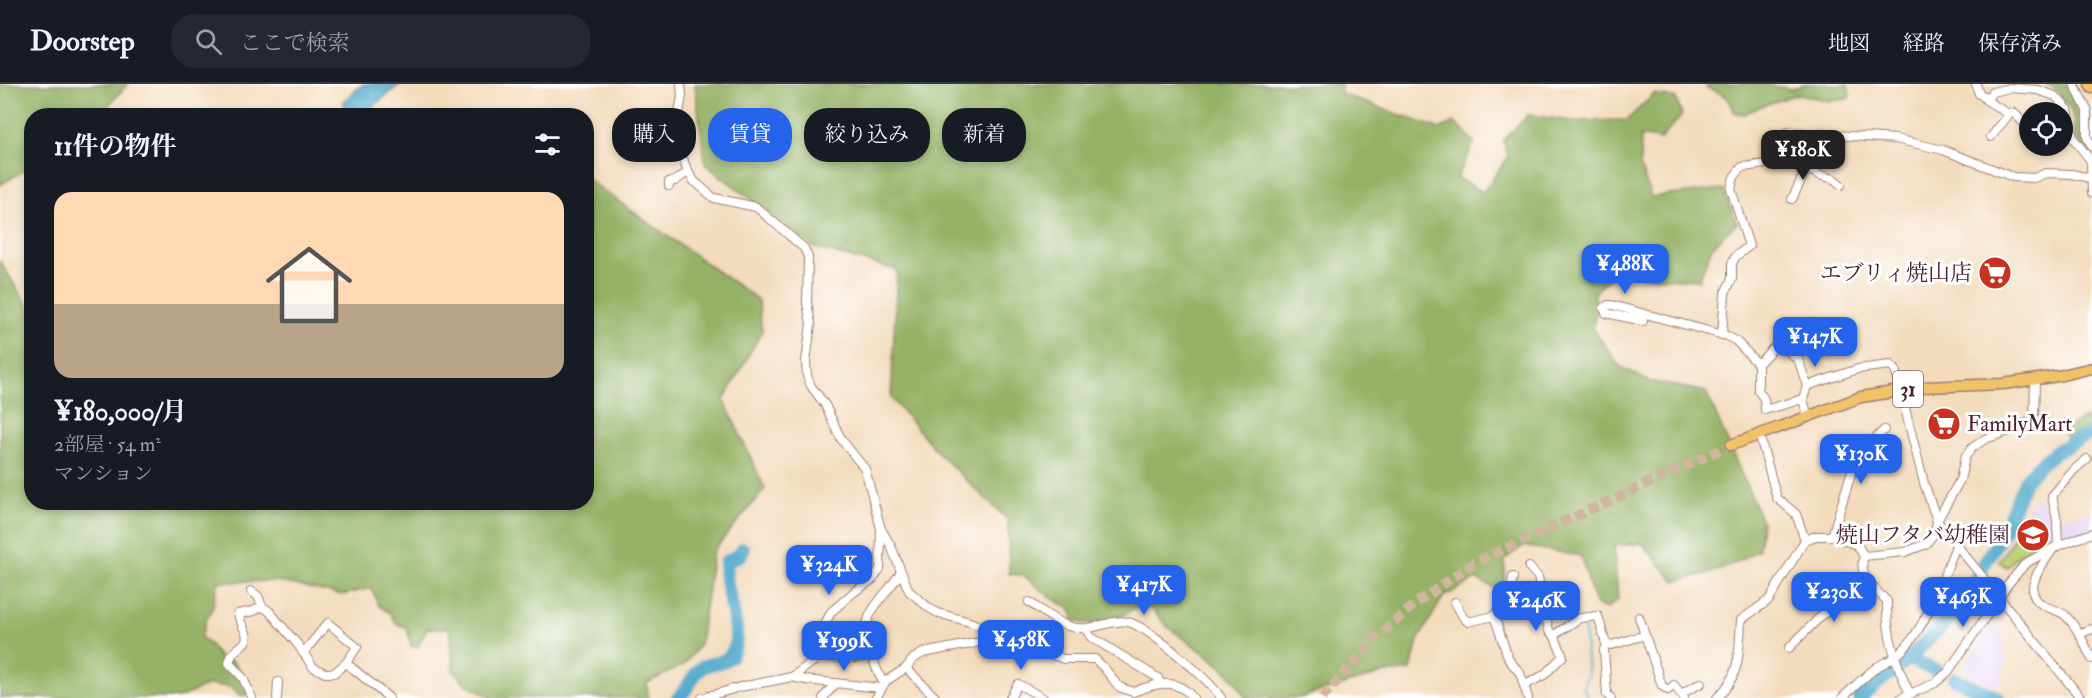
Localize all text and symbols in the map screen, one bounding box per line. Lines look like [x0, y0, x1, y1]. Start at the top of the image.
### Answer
search box [171, 14, 591, 68]
text: Doorstep [30, 24, 135, 59]
icon: search [192, 25, 225, 58]
text: ここで検索 [240, 29, 350, 57]
text: 地図 [1828, 30, 1870, 57]
text: 経路 [1903, 30, 1945, 57]
text: 保存済み [1978, 30, 2062, 57]
map controls [2019, 102, 2073, 156]
button: locate [2019, 102, 2073, 156]
chip: 購入 [612, 108, 696, 162]
chip: 賃貸 [708, 108, 792, 162]
chip: 絞り込み [804, 108, 930, 162]
chip: 新着 [942, 108, 1026, 162]
icon: filters [531, 128, 564, 161]
pin: ¥180K [1761, 130, 1845, 181]
text: 11件の物件 [54, 131, 177, 163]
text: ¥180K [1775, 137, 1831, 162]
icon: home [255, 231, 363, 339]
pin: ¥488K [1583, 244, 1667, 295]
text: ¥488K [1596, 251, 1654, 276]
supermarket icon: エブリィ焼山店 [1977, 255, 2013, 291]
place label: エブリィ焼山店 [1820, 259, 1972, 287]
pin: ¥147K [1773, 317, 1857, 368]
text: ¥147K [1787, 324, 1843, 349]
road number: 31 [1893, 371, 1923, 407]
text: ¥180,000/月 [54, 396, 187, 428]
supermarket icon: FamilyMart [1926, 406, 1962, 442]
place label: FamilyMart [1967, 410, 2072, 438]
text: 2部屋 · 54 m² [54, 432, 161, 457]
pin: ¥130K [1819, 434, 1903, 485]
text: ¥130K [1834, 441, 1888, 466]
text: マンション [54, 461, 153, 486]
school or university icon: 焼山フタバ幼稚園 [2015, 517, 2051, 553]
place label: 焼山フタバ幼稚園 [1836, 521, 2010, 549]
pin: ¥324K [787, 545, 871, 596]
text: ¥324K [800, 552, 858, 577]
pin: ¥417K [1102, 565, 1186, 616]
text: ¥417K [1116, 572, 1172, 597]
pin: ¥230K [1792, 572, 1876, 623]
pin: ¥463K [1921, 577, 2005, 628]
text: ¥230K [1805, 579, 1863, 604]
pin: ¥246K [1494, 581, 1578, 632]
text: ¥463K [1934, 584, 1992, 609]
text: ¥246K [1506, 588, 1566, 613]
pin: ¥458K [979, 620, 1063, 671]
pin: ¥199K [802, 621, 886, 672]
text: ¥458K [992, 627, 1050, 652]
text: ¥199K [816, 628, 872, 653]

